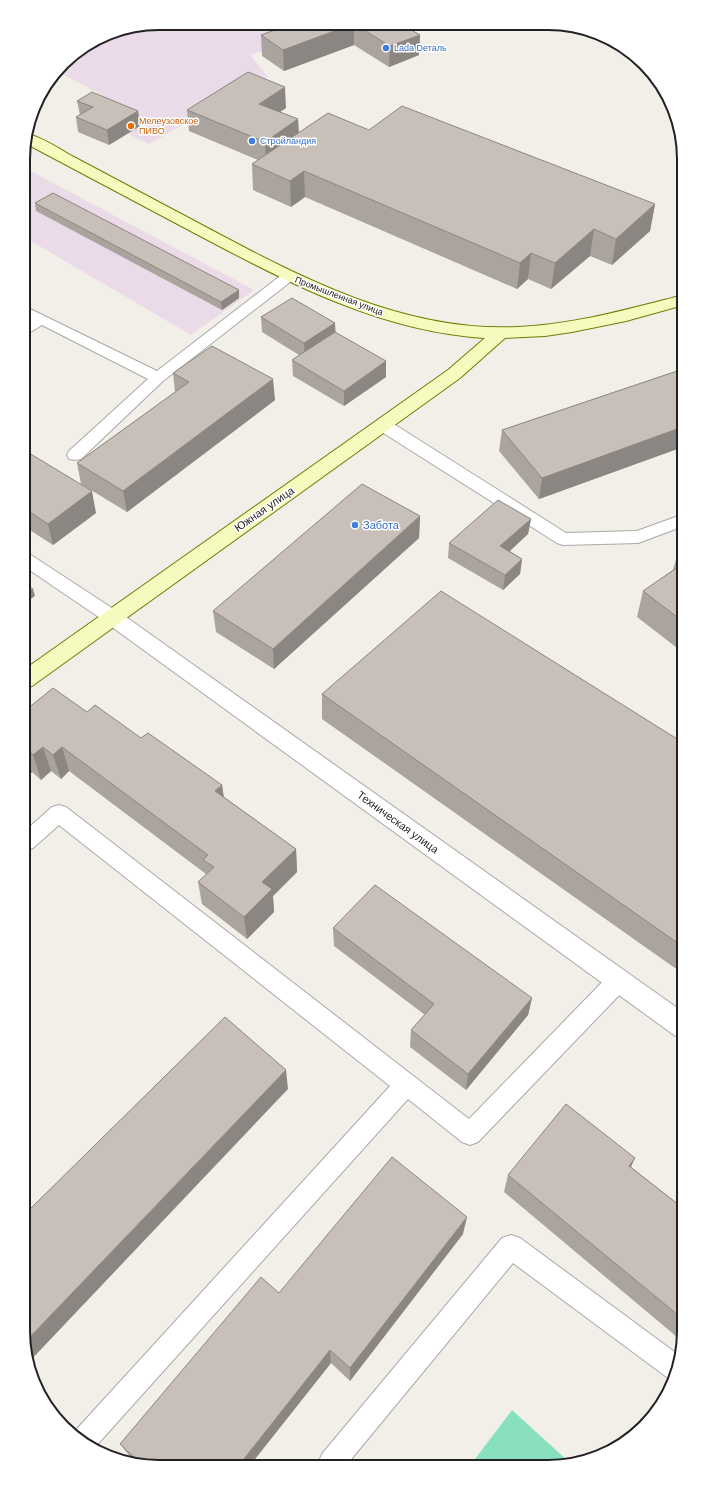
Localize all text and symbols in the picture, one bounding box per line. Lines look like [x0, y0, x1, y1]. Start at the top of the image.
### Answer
marker: Lada Dеталь [381, 43, 391, 53]
place label: Lada Dеталь [394, 43, 447, 53]
place label: Мелеузовское ПИВО [139, 116, 198, 136]
marker: Мелеузовское ПИВО [126, 121, 136, 131]
marker: Стройландия [247, 136, 257, 146]
place label: Стройландия [260, 136, 316, 146]
street label: Промышленная улица [293, 275, 385, 317]
street label: Южная улица [232, 484, 297, 534]
place label: Забота [363, 519, 400, 531]
marker: Забота [350, 520, 360, 530]
street label: Техническая улица [355, 788, 442, 856]

